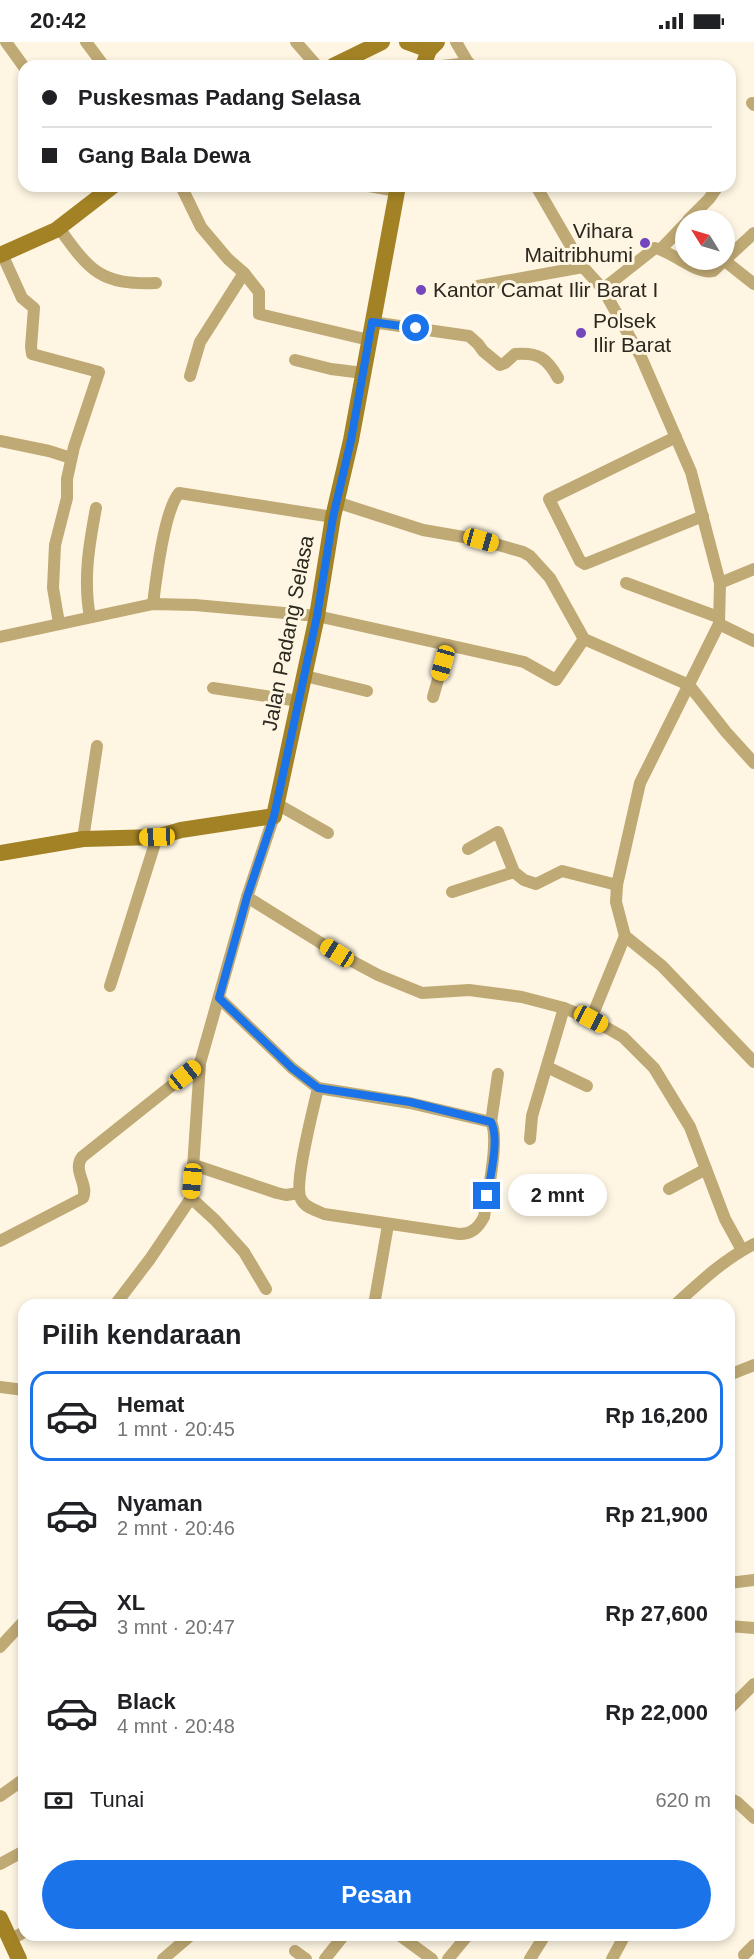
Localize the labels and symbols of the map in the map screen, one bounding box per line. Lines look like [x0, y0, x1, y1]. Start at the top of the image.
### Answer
north arrow [675, 210, 735, 270]
place label: Vihara Maitribhumi [524, 219, 633, 266]
marker: Vihara Maitribhumi [638, 236, 652, 250]
place label: Kantor Camat Ilir Barat I [433, 278, 658, 301]
marker: Kantor Camat Ilir Barat I [414, 283, 428, 297]
place label: Polsek Ilir Barat [593, 309, 671, 356]
route start [402, 314, 429, 341]
marker: Polsek Ilir Barat [574, 326, 588, 340]
car [461, 526, 501, 554]
street label: Jalan Padang Selasa [257, 533, 318, 733]
car [429, 643, 457, 683]
car [139, 827, 175, 847]
car [317, 936, 357, 970]
car [571, 1003, 611, 1035]
car [165, 1057, 205, 1093]
car [181, 1162, 203, 1200]
callout: 2 mnt [508, 1175, 607, 1217]
route end [473, 1182, 500, 1209]

